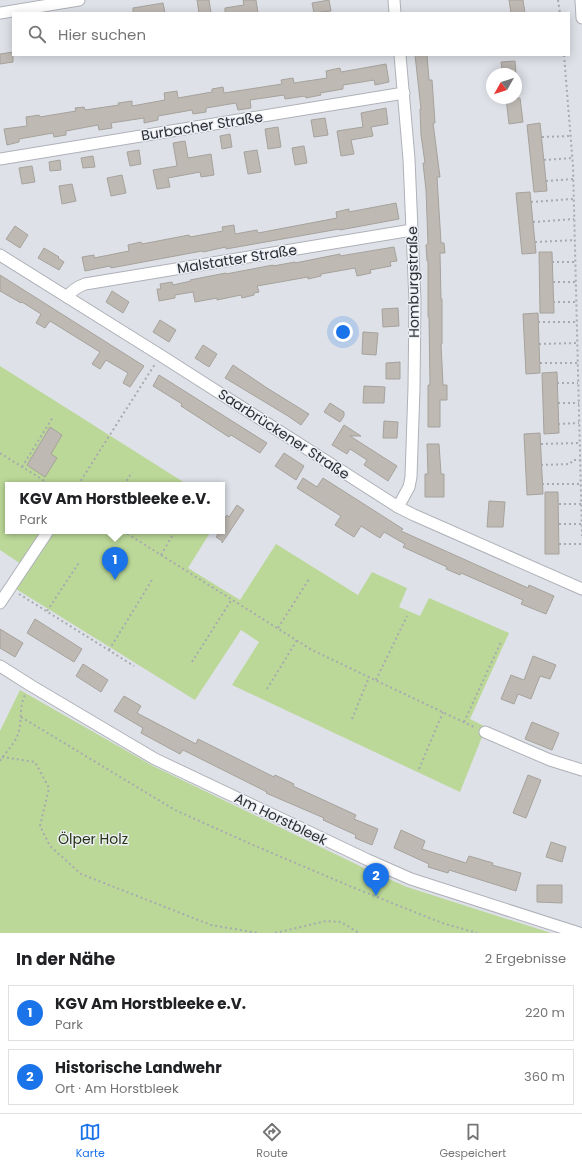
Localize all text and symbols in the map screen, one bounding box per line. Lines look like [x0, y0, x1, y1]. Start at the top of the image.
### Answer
search box [12, 12, 570, 56]
icon: search [26, 23, 48, 45]
text: Hier suchen [58, 24, 146, 45]
north arrow [486, 68, 522, 104]
street label: Burbacher Straße [140, 106, 265, 145]
street label: Homburgstraße [402, 226, 424, 338]
street label: Malstatter Straße [176, 240, 299, 278]
your location [333, 322, 353, 342]
street label: Saarbrückener Straße [214, 384, 354, 484]
popup [5, 482, 225, 534]
text: KGV Am Horstbleeke e.V. [20, 488, 210, 509]
text: Park [20, 510, 47, 529]
pin: 1 [102, 547, 128, 580]
street label: Am Horstbleek [231, 788, 332, 851]
park label: Ölper Holz [58, 829, 128, 849]
pin: 2 [363, 863, 389, 896]
text: In der Nähe [16, 947, 115, 971]
text: 2 Ergebnisse [485, 949, 566, 968]
text: KGV Am Horstbleeke e.V. [55, 993, 246, 1014]
text: 1 [28, 1003, 32, 1022]
text: 220 m [525, 1003, 565, 1022]
text: Park [55, 1015, 83, 1034]
text: Historische Landwehr [55, 1057, 222, 1078]
text: 2 [26, 1067, 34, 1086]
text: 360 m [524, 1067, 565, 1086]
text: Ort · Am Horstbleek [55, 1079, 179, 1098]
tab: Karte [76, 1121, 105, 1162]
tab: Route [256, 1121, 288, 1162]
tab: Gespeichert [439, 1121, 506, 1162]

